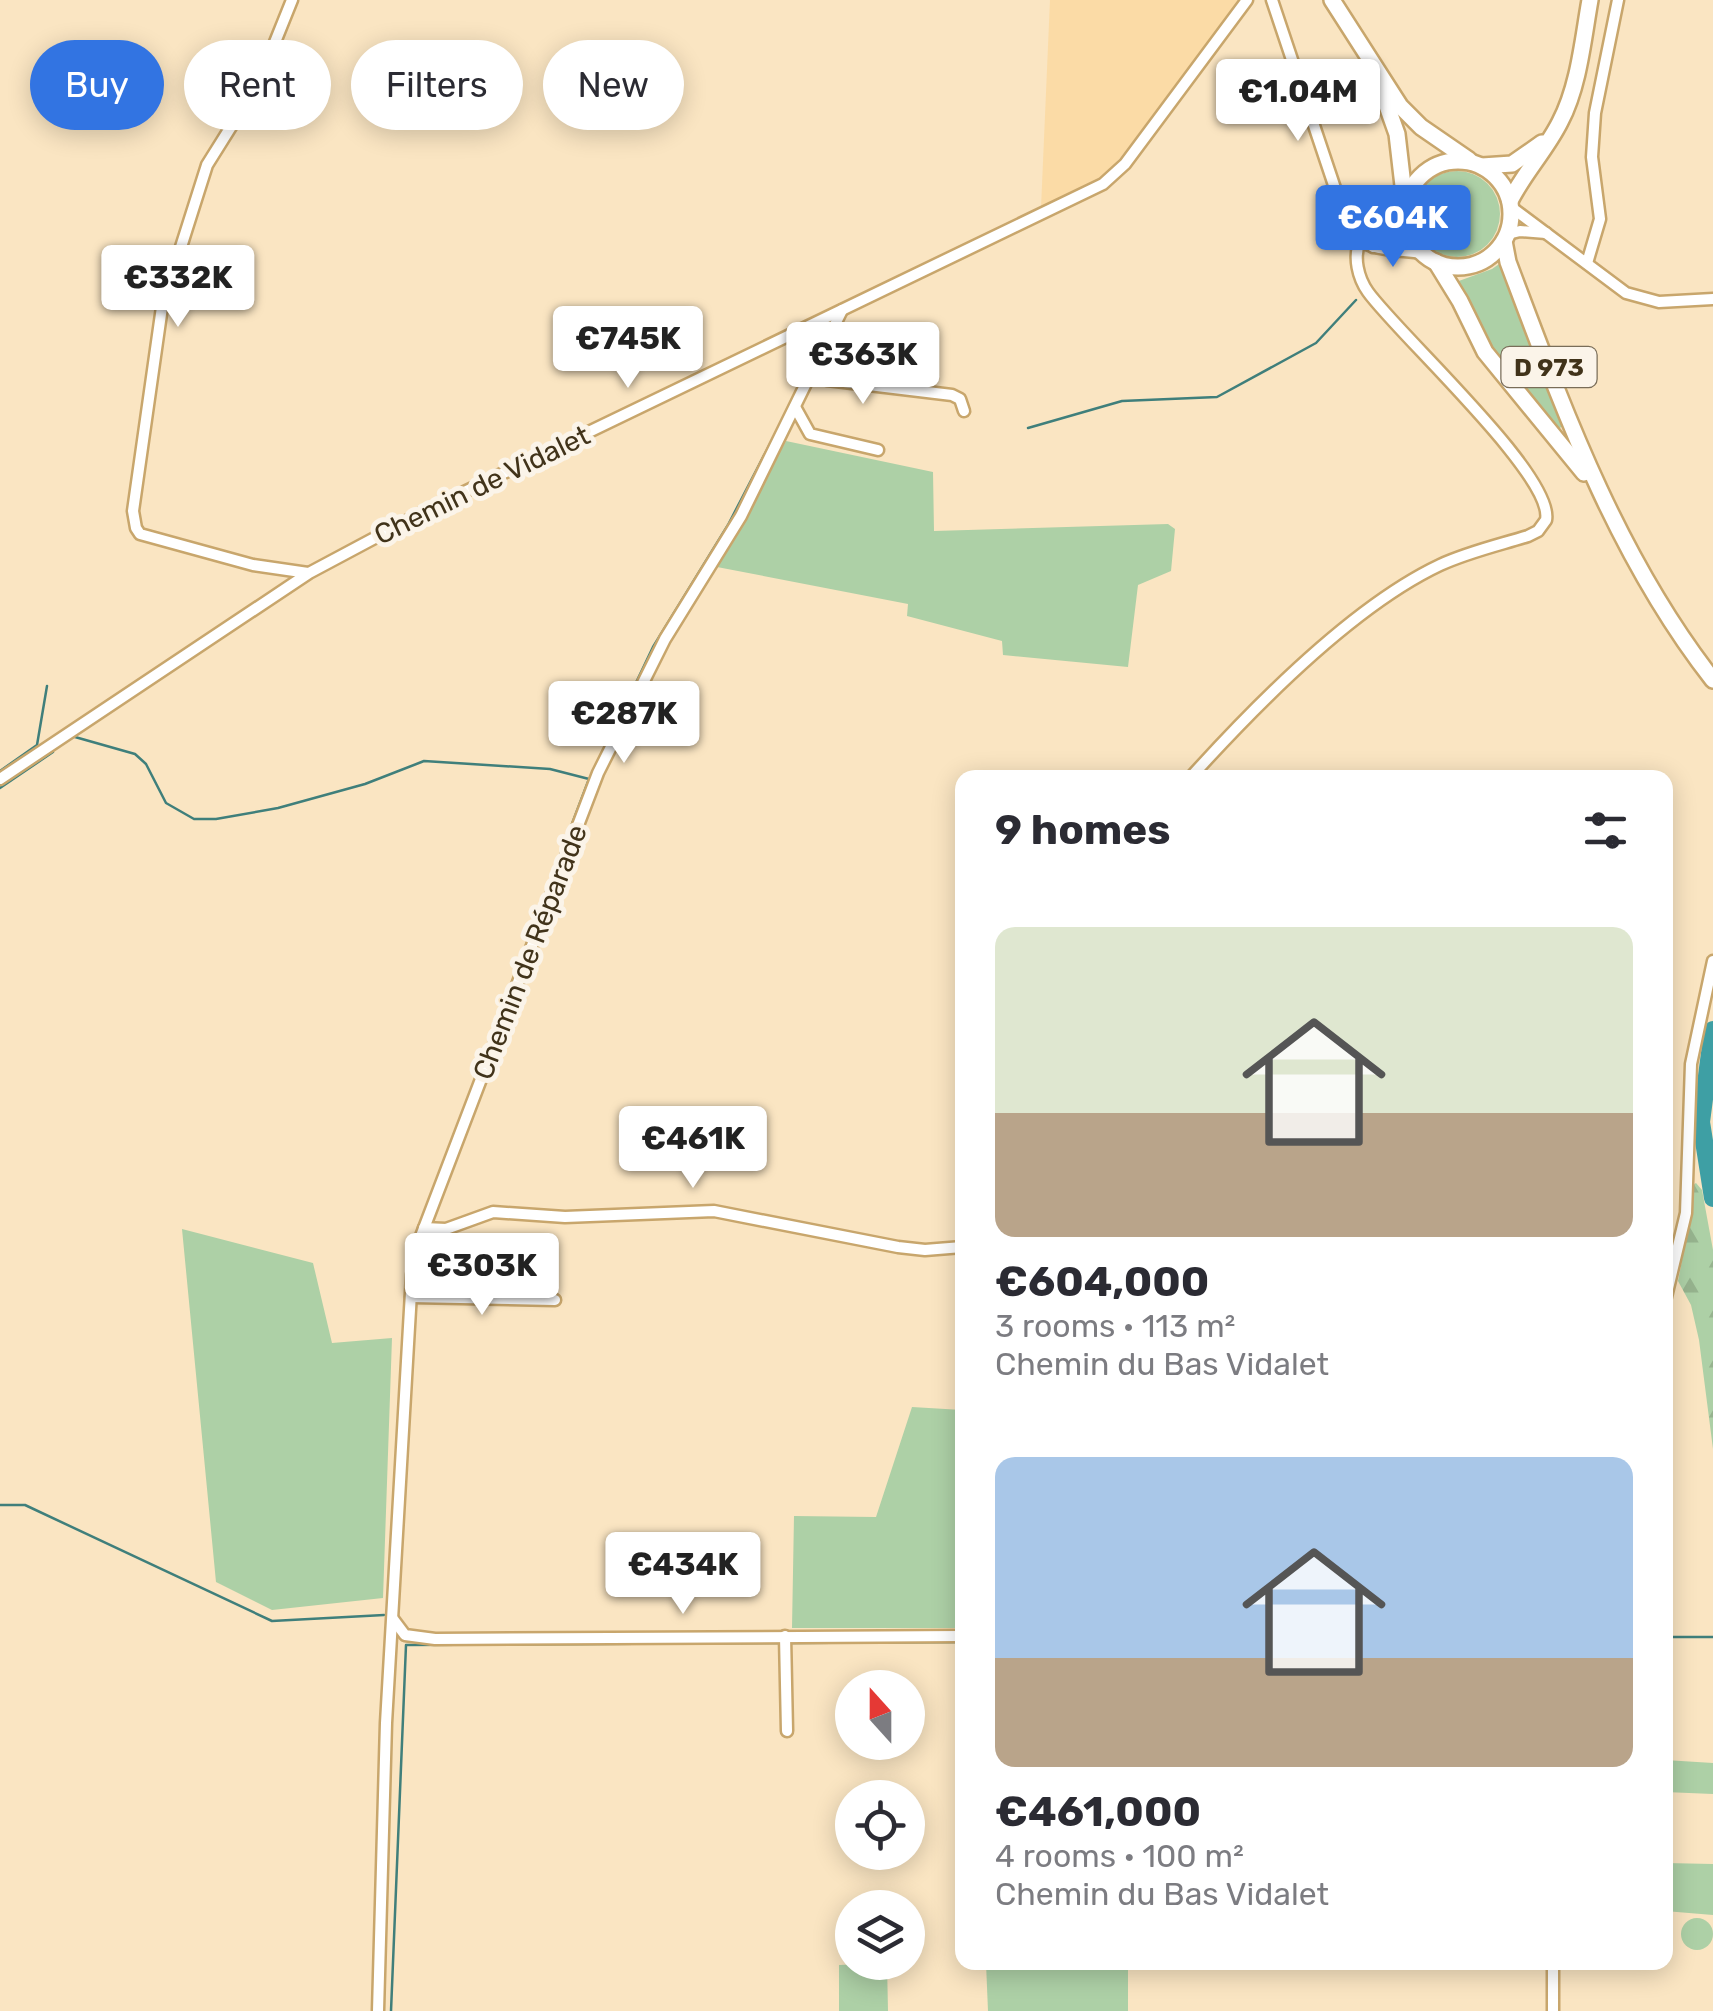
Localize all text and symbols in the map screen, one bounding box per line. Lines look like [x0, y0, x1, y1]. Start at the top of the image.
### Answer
chip: Buy [30, 40, 164, 130]
chip: Rent [184, 40, 331, 130]
chip: Filters [351, 40, 523, 130]
chip: New [543, 40, 684, 130]
pin: €1.04M [1217, 59, 1379, 144]
text: €1.04M [1238, 72, 1358, 110]
pin: €604K [1323, 185, 1463, 270]
text: €604K [1338, 198, 1448, 236]
pin: €332K [108, 245, 248, 330]
text: €332K [123, 258, 233, 296]
pin: €745K [558, 306, 698, 391]
text: €745K [575, 319, 681, 357]
pin: €363K [793, 322, 933, 407]
text: €363K [808, 335, 918, 373]
road number: D 973 [1502, 347, 1596, 387]
street label: Chemin de Vidalet [369, 418, 595, 552]
pin: €287K [554, 681, 694, 766]
text: €287K [570, 694, 678, 732]
icon: filters [1578, 803, 1633, 858]
text: 9 homes [995, 805, 1170, 855]
street label: Chemin de Réparade [466, 820, 594, 1084]
icon: home [1224, 992, 1404, 1172]
pin: €461K [623, 1106, 763, 1191]
text: €461K [641, 1119, 745, 1157]
pin: €303K [412, 1233, 552, 1318]
text: €303K [427, 1246, 537, 1284]
text: €604,000 [995, 1257, 1209, 1307]
text: 3 rooms · 113 m² [995, 1307, 1236, 1345]
text: Chemin du Bas Vidalet [995, 1345, 1329, 1383]
icon: home [1224, 1522, 1404, 1702]
pin: €434K [613, 1532, 753, 1617]
text: €434K [627, 1545, 739, 1583]
north arrow [835, 1670, 925, 1760]
map controls [835, 1670, 925, 1980]
button: locate [835, 1780, 925, 1870]
text: €461,000 [995, 1787, 1201, 1837]
text: 4 rooms · 100 m² [995, 1837, 1244, 1875]
text: Chemin du Bas Vidalet [995, 1875, 1329, 1913]
button: layers [835, 1890, 925, 1980]

